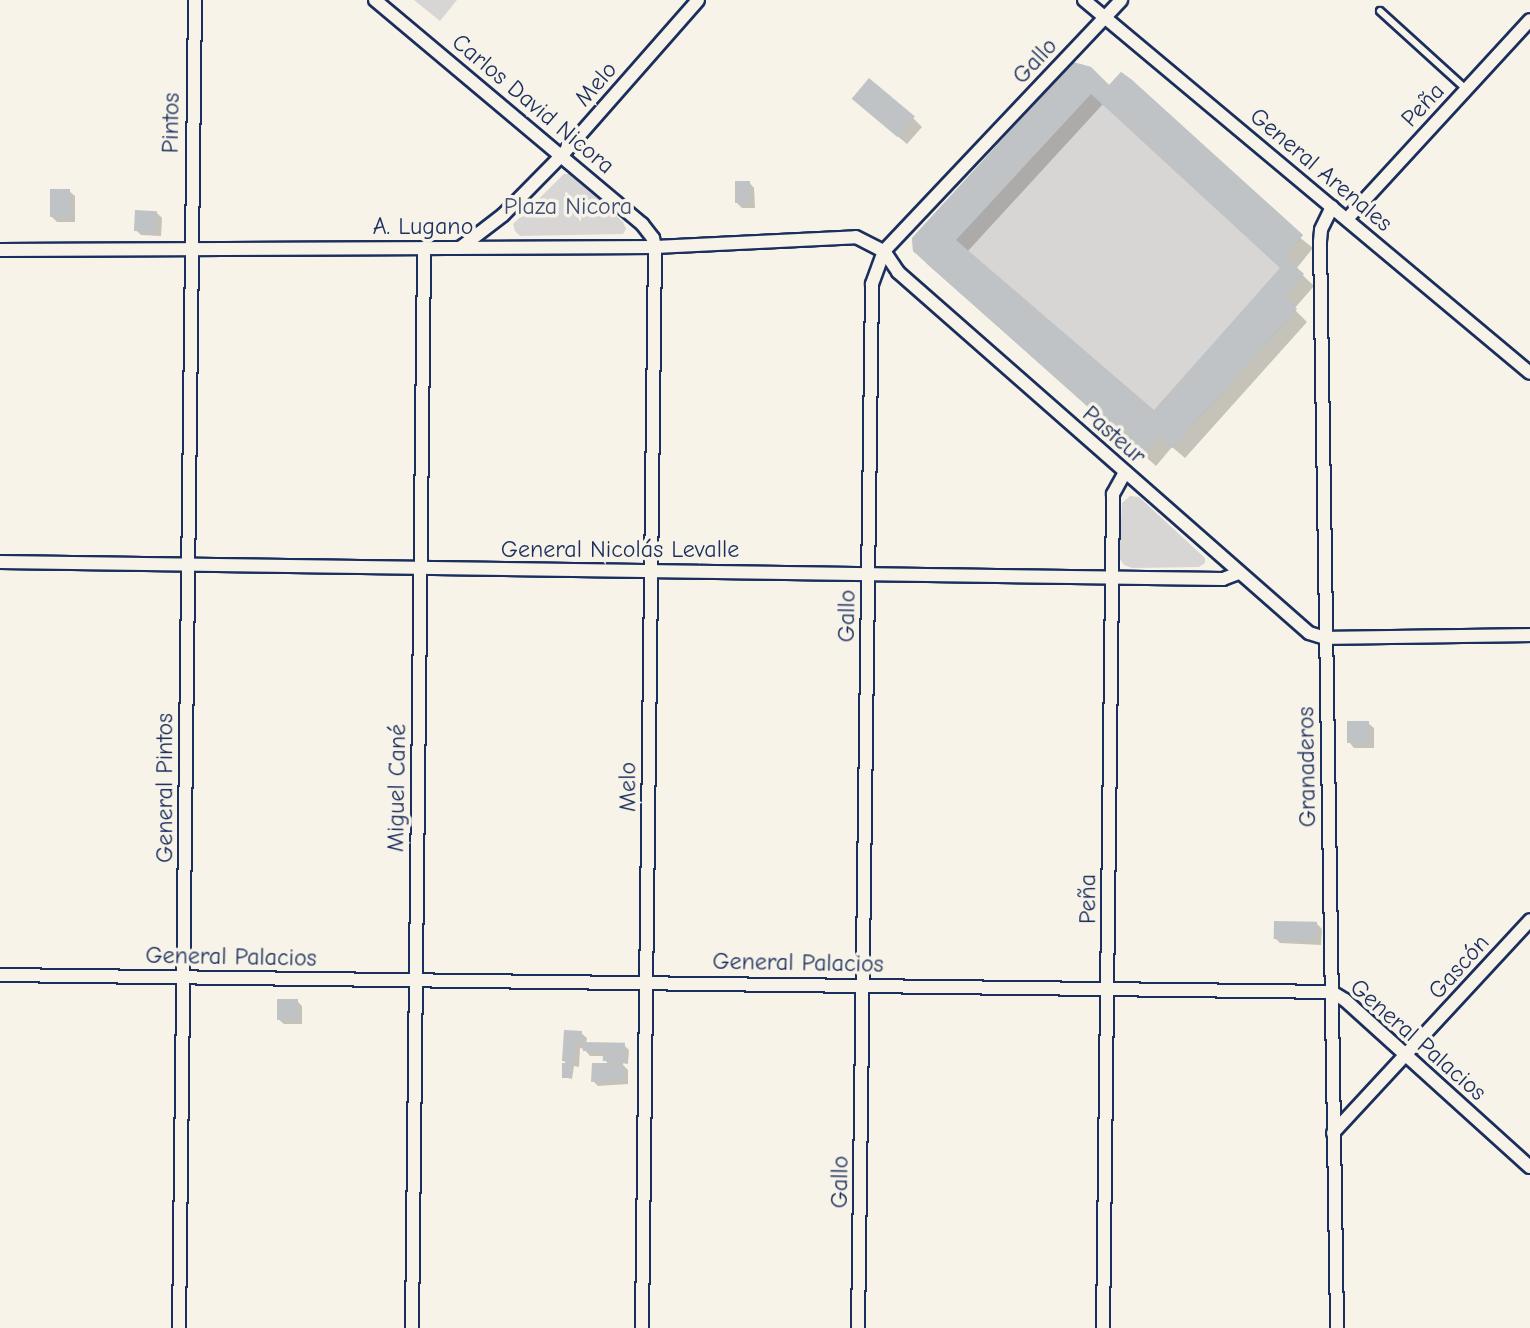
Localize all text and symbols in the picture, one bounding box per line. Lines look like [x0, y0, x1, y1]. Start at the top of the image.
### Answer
street label: Carlos David Nicora [446, 28, 620, 180]
street label: Gallo [1006, 32, 1064, 90]
street label: Melo [569, 56, 623, 112]
street label: Peña [1395, 77, 1451, 133]
street label: Pintos [156, 92, 186, 154]
street label: General Arenales [1244, 102, 1398, 238]
park label: Plaza Nicora [504, 193, 632, 221]
street label: A. Lugano [373, 213, 473, 241]
street label: Pasteur [1076, 400, 1152, 470]
street label: General Nicolás Levalle [501, 536, 739, 564]
street label: Gallo [832, 589, 862, 643]
street label: Granaderos [1292, 706, 1322, 828]
street label: General Pintos [151, 713, 179, 863]
street label: Miguel Cané [381, 724, 413, 852]
street label: Melo [614, 762, 642, 812]
street label: Peña [1074, 874, 1102, 924]
street label: Gascón [1423, 929, 1495, 1005]
street label: General Palacios [145, 941, 317, 973]
street label: General Palacios [712, 947, 884, 979]
street label: General Palacios [1344, 973, 1492, 1107]
street label: Gallo [825, 1155, 855, 1209]

